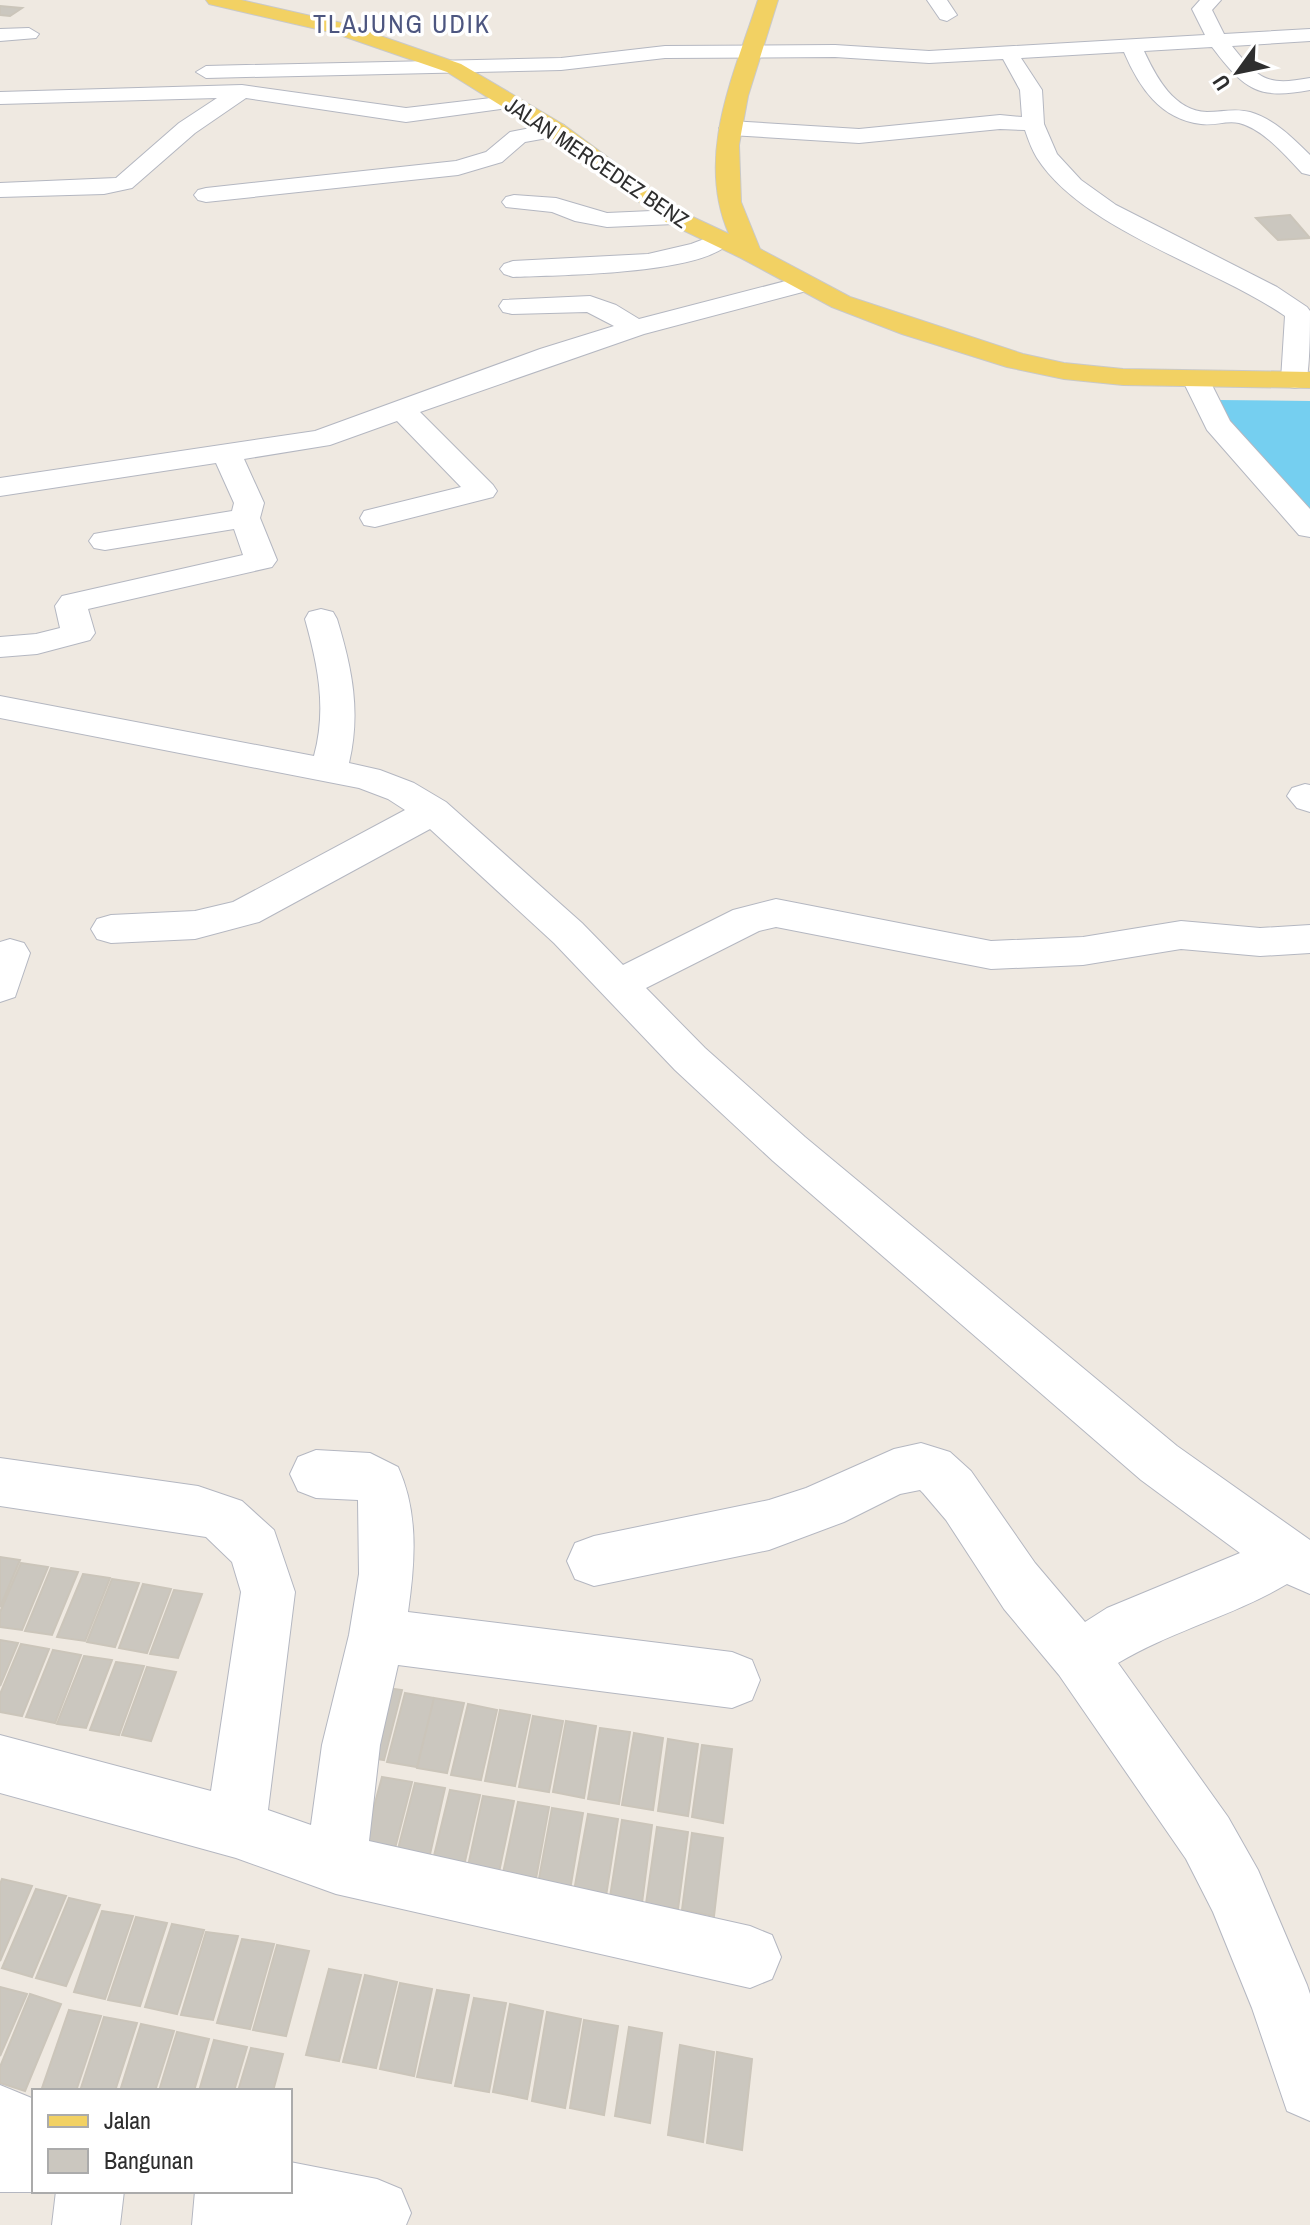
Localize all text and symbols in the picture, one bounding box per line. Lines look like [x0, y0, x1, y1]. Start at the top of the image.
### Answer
district label: TLAJUNG UDIK [313, 6, 491, 41]
north arrow [1198, 32, 1278, 112]
text: U [1205, 69, 1237, 97]
street label: JALAN MERCEDEZ BENZ [499, 89, 695, 235]
legend [32, 2089, 292, 2193]
text: Jalan [104, 2104, 151, 2136]
text: Bangunan [104, 2144, 194, 2176]

